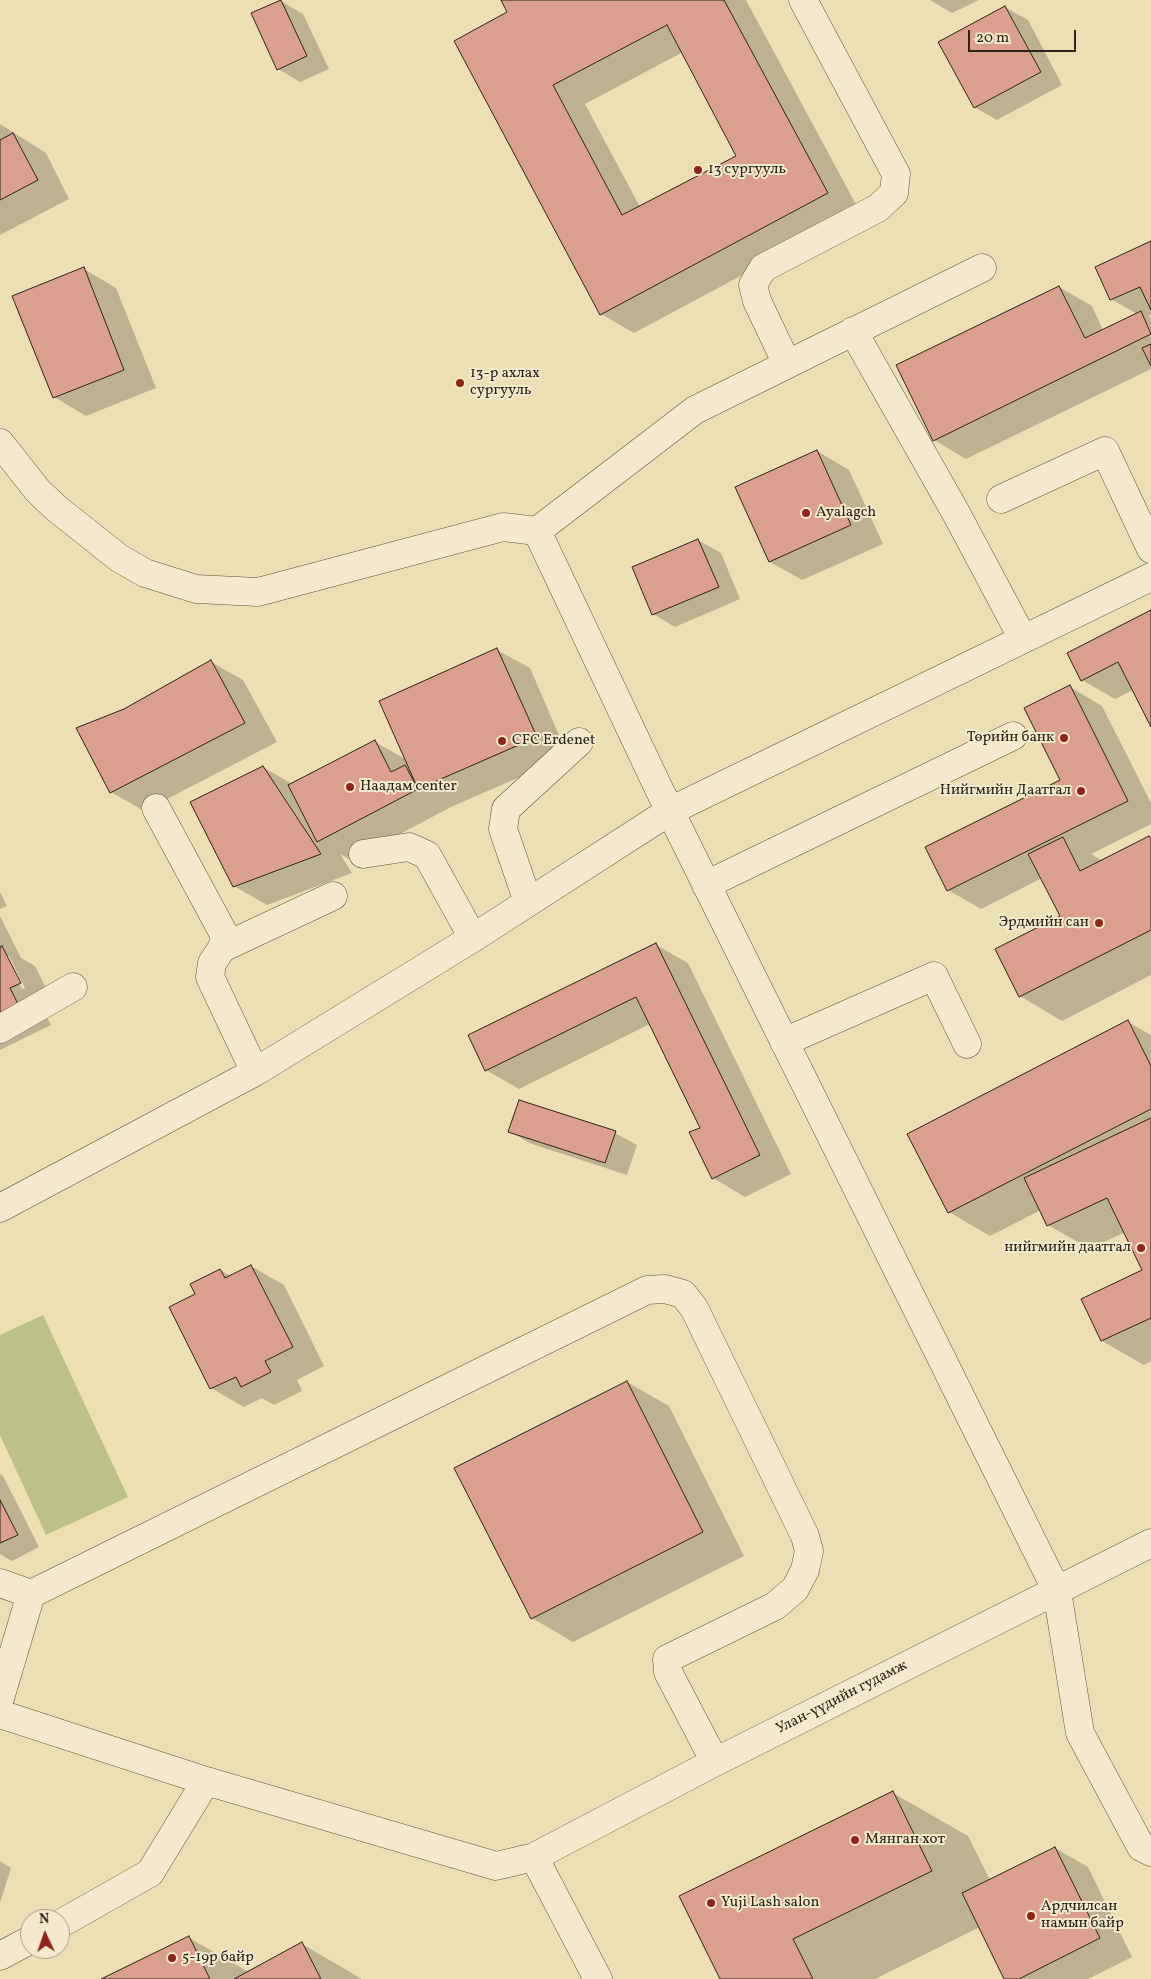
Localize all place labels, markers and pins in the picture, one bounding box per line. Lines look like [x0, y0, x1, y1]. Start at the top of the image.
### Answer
place label: 13 сургууль [708, 161, 786, 179]
marker: 13 сургууль [692, 164, 704, 176]
place label: 13-р ахлах сургууль [470, 365, 540, 400]
marker: 13-р ахлах сургууль [454, 377, 466, 389]
place label: Ayalagch [816, 504, 876, 522]
marker: Ayalagch [800, 507, 812, 519]
place label: Төрийн банк [967, 729, 1054, 747]
place label: CFC Erdenet [512, 732, 595, 750]
marker: Төрийн банк [1058, 732, 1070, 744]
marker: CFC Erdenet [496, 735, 508, 747]
place label: Наадам center [360, 778, 457, 796]
marker: Наадам center [344, 781, 356, 793]
place label: Нийгмийн Даатгал [940, 782, 1071, 800]
marker: Нийгмийн Даатгал [1075, 785, 1087, 797]
place label: Эрдмийн сан [999, 914, 1089, 932]
marker: Эрдмийн сан [1093, 917, 1105, 929]
place label: нийгмийн даатгал [1004, 1239, 1131, 1257]
marker: нийгмийн даатгал [1135, 1242, 1147, 1254]
place label: Мянган хот [865, 1831, 945, 1849]
marker: Мянган хот [849, 1834, 861, 1846]
place label: Yuji Lash salon [721, 1894, 819, 1912]
marker: Yuji Lash salon [705, 1897, 717, 1909]
place label: Ардчилсан намын байр [1041, 1898, 1124, 1933]
marker: Ардчилсан намын байр [1025, 1910, 1037, 1922]
place label: 5-19р байр [182, 1949, 254, 1967]
marker: 5-19р байр [166, 1952, 178, 1964]

